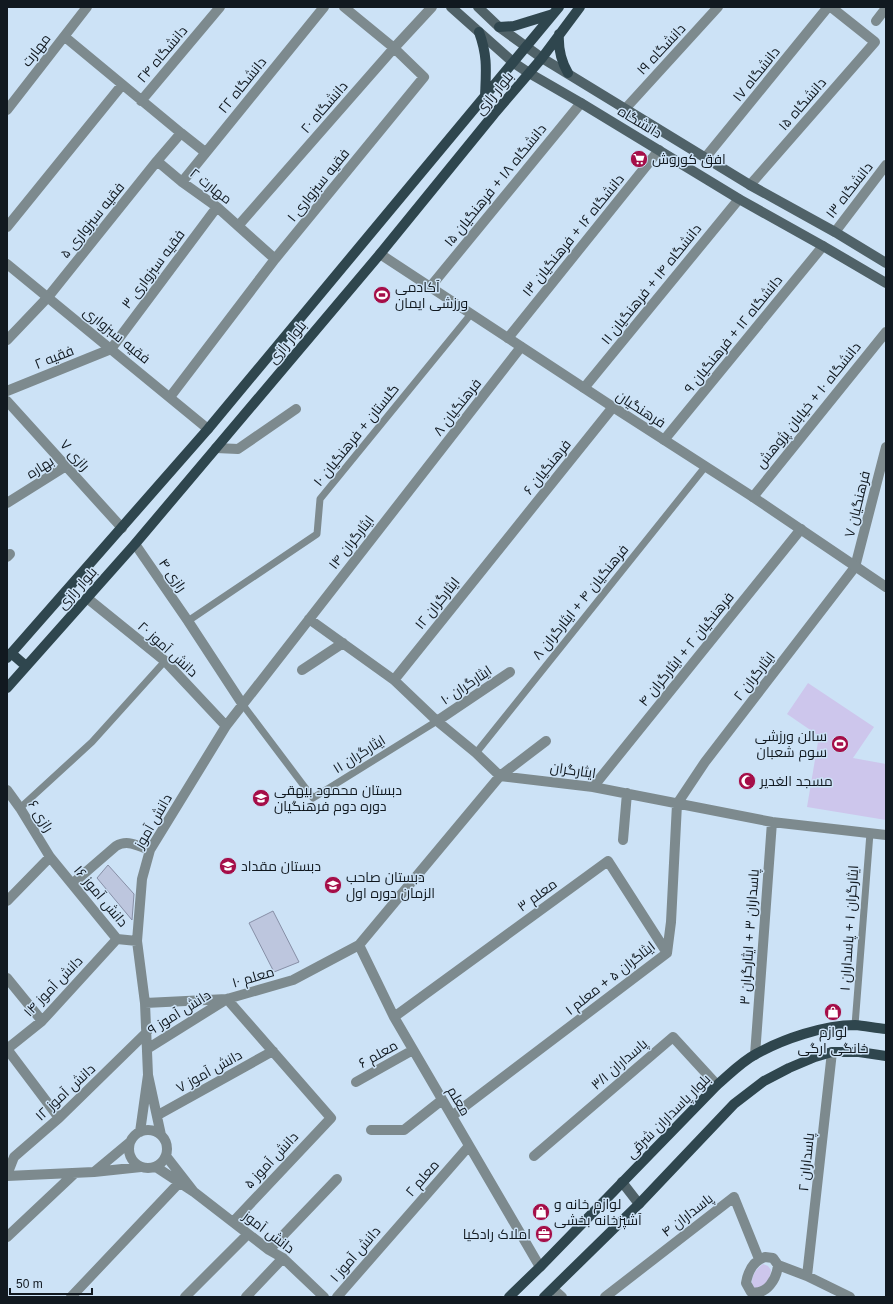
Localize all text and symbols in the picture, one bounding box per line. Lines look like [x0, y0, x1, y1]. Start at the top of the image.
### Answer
street label: دانشگاه ۱۹ [633, 20, 689, 78]
street label: دانشگاه ۲۴ [134, 22, 190, 86]
street label: مهارت [18, 30, 54, 70]
street label: دانشگاه ۱۷ [729, 44, 783, 104]
street label: دانشگاه ۲۲ [215, 54, 269, 116]
street label: بلوار رازی [471, 68, 517, 118]
street label: دانشگاه ۱۵ [775, 74, 829, 134]
street label: دانشگاه ۲۰ [297, 78, 351, 136]
street label: دانشگاه [615, 103, 665, 141]
street label: دانشگاه ۱۸ + فرهنگیان ۱۵ [441, 121, 549, 249]
street label: فقیه سبزواری ۱ [284, 145, 352, 225]
supermarket icon: افق کوروش [629, 149, 649, 169]
place label: افق کوروش [652, 151, 726, 168]
street label: دانشگاه ۱۳ [822, 159, 876, 221]
street label: مهارت ۲ [187, 165, 235, 207]
street label: دانشگاه ۱۶ + فرهنگیان ۱۳ [519, 171, 627, 299]
street label: فقیه سبزواری ۵ [57, 179, 127, 261]
street label: دانشگاه ۱۴ + فرهنگیان ۱۱ [598, 221, 704, 347]
street label: فقیه سبزواری ۳ [118, 226, 188, 312]
street label: دانشگاه ۱۲ + فرهنگیان ۹ [681, 272, 785, 396]
place label: آکادمی ورزشی ایمان [395, 279, 468, 311]
sports icon: آکادمی ورزشی ایمان [372, 285, 392, 305]
street label: فقیه سبزواری [80, 303, 154, 367]
street label: بلوار رازی [264, 317, 310, 367]
street label: دانشگاه ۱۰ + خیابان پژوهش [752, 339, 865, 472]
street label: فقیه ۲ [32, 342, 76, 372]
street label: فرهنگیان ۸ [430, 375, 484, 439]
street label: گلستان + فرهنگیان ۱۰ [310, 381, 402, 489]
street label: فرهنگیان [613, 387, 669, 431]
street label: رازی ۷ [57, 436, 93, 474]
street label: فرهنگیان ۶ [520, 436, 574, 498]
street label: بهاره [23, 453, 57, 481]
street label: فرهنگیان ۷ [841, 469, 873, 539]
street label: ایثارگران ۱۴ [325, 512, 377, 572]
street label: فرهنگیان ۴ + ایثارگران ۸ [529, 541, 631, 663]
street label: رازی ۴ [156, 555, 190, 595]
street label: بلوار رازی [54, 564, 100, 612]
street label: ایثارگران ۱۲ [411, 574, 463, 632]
street label: فرهنگیان ۲ + ایثارگران ۴ [635, 589, 737, 709]
street label: دانش آموز ۲۰ [135, 618, 201, 680]
street label: ایثارگران ۲ [730, 648, 778, 704]
street label: ایثارگران ۱۰ [438, 662, 494, 708]
place label: سالن ورزشی سوم شعبان [755, 728, 827, 762]
street label: ایثارگران ۱۱ [330, 732, 388, 776]
sports icon: سالن ورزشی سوم شعبان [830, 734, 850, 754]
street label: ایثارگران [549, 759, 597, 781]
mosque icon: مسجد الغدیر [737, 771, 757, 791]
place label: مسجد الغدیر [759, 773, 833, 789]
place label: دبستان محمود بیهقی دوره دوم فرهنگیان [274, 782, 402, 816]
school or university icon: دبستان محمود بیهقی دوره دوم فرهنگیان [251, 788, 271, 808]
street label: دانش آموز [131, 791, 175, 852]
street label: رازی ۶ [25, 797, 57, 835]
school or university icon: دبستان مقداد [218, 856, 238, 876]
place label: دبستان مقداد [241, 858, 321, 874]
street label: دانش آموز ۱۶ [71, 862, 131, 930]
street label: ایثارگران ۱ + پاسداران ۱ [837, 865, 863, 992]
street label: پاسداران ۳ + ایثارگران ۳ [736, 868, 764, 1006]
place label: دبستان صاحب الزمان دوره اول [346, 869, 435, 902]
school or university icon: دبستان صاحب الزمان دوره اول [323, 875, 343, 895]
street label: معلم ۳ [514, 875, 561, 916]
street label: ایثاگران ۵ + معلم ۱ [562, 938, 659, 1020]
street label: دانش آموز ۱۴ [20, 953, 86, 1019]
street label: معلم ۱۰ [230, 963, 276, 993]
street label: دانش آموز ۹ [145, 986, 213, 1038]
shop icon: لوازم خانگی ارگی [823, 1002, 843, 1022]
place label: لوازم خانگی ارگی [797, 1024, 869, 1056]
street label: پاسداران ۳/۱ [588, 1035, 652, 1094]
street label: معلم ۶ [356, 1037, 401, 1073]
street label: دانش آموز ۷ [173, 1046, 245, 1096]
street label: دانش آموز ۱۲ [32, 1060, 98, 1124]
street label: بلوار پاسداران شرقی [623, 1071, 715, 1163]
street label: معلم [442, 1083, 474, 1120]
street label: دانش آموز ۵ [241, 1128, 301, 1192]
street label: پاسداران ۲ [795, 1132, 819, 1192]
street label: معلم ۲ [402, 1157, 444, 1201]
street label: پاسداران ۴ [658, 1190, 717, 1242]
place label: لوازم خانه و آشپزخانه بخشی [554, 1196, 642, 1230]
shop icon: لوازم خانه و آشپزخانه بخشی [531, 1202, 551, 1222]
street label: دانش آموز [239, 1207, 298, 1256]
street label: دانش آموز ۱ [327, 1223, 383, 1285]
office icon: املاک رادکیا [534, 1224, 554, 1244]
place label: املاک رادکیا [463, 1226, 531, 1242]
scale bar [10, 1270, 92, 1296]
text: 50 m [16, 1277, 43, 1291]

